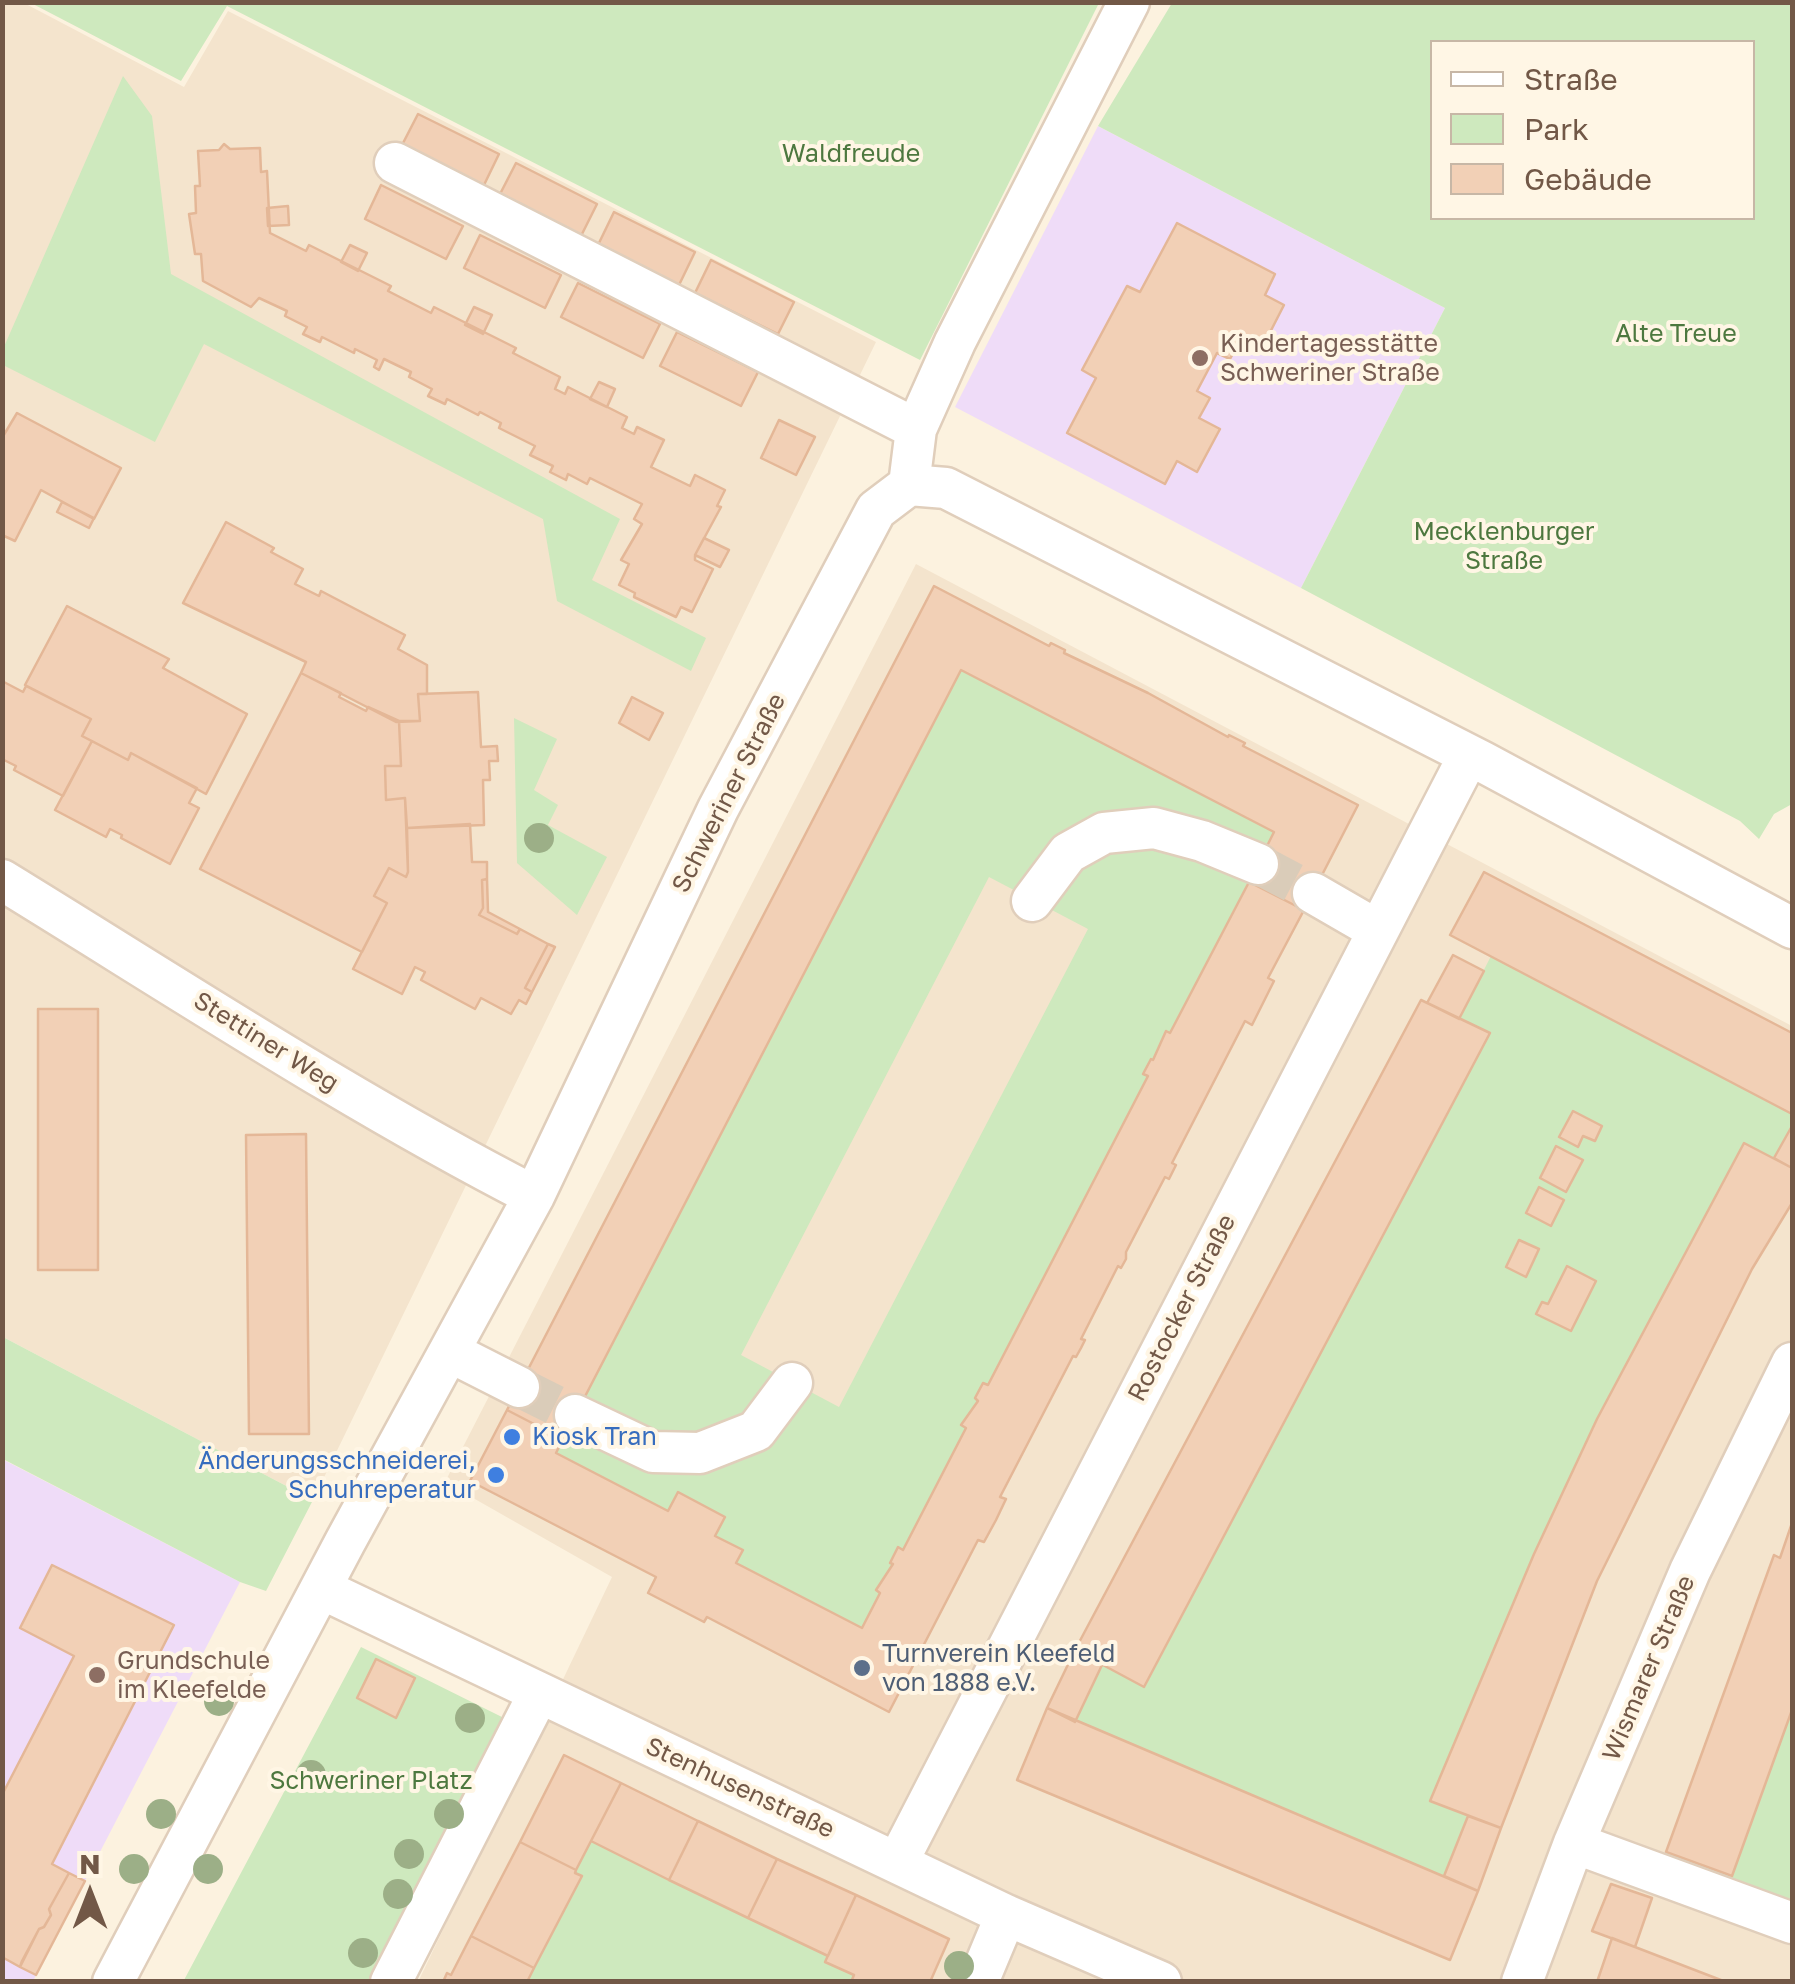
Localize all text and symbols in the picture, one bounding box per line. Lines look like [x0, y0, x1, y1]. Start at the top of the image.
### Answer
legend [1430, 40, 1755, 220]
text: Straße [1524, 61, 1618, 97]
text: Park [1524, 111, 1589, 147]
park label: Waldfreude [782, 139, 920, 169]
text: Gebäude [1524, 161, 1652, 197]
park label: Alte Treue [1615, 319, 1737, 349]
place label: Kindertagesstätte Schweriner Straße [1220, 329, 1440, 388]
marker: Kindertagesstätte Schweriner Straße [1189, 347, 1211, 369]
park label: Mecklenburger Straße [1414, 517, 1594, 576]
street label: Schweriner Straße [666, 688, 792, 898]
street label: Stettiner Weg [188, 986, 344, 1098]
street label: Rostocker Straße [1122, 1209, 1242, 1407]
place label: Kiosk Tran [532, 1422, 657, 1452]
marker: Kiosk Tran [501, 1426, 523, 1448]
place label: Änderungsschneiderei, Schuhreperatur [198, 1446, 476, 1505]
marker: Änderungsschneiderei, Schuhreperatur [485, 1464, 507, 1486]
street label: Wismarer Straße [1596, 1571, 1702, 1765]
place label: Turnverein Kleefeld von 1888 e.V. [882, 1639, 1115, 1698]
place label: Grundschule im Kleefelde [117, 1646, 270, 1705]
marker: Turnverein Kleefeld von 1888 e.V. [851, 1657, 873, 1679]
marker: Grundschule im Kleefelde [86, 1664, 108, 1686]
street label: Stenhusenstraße [641, 1731, 839, 1845]
park label: Schweriner Platz [269, 1766, 473, 1796]
north arrow [40, 1844, 140, 1944]
text: N [79, 1847, 101, 1880]

